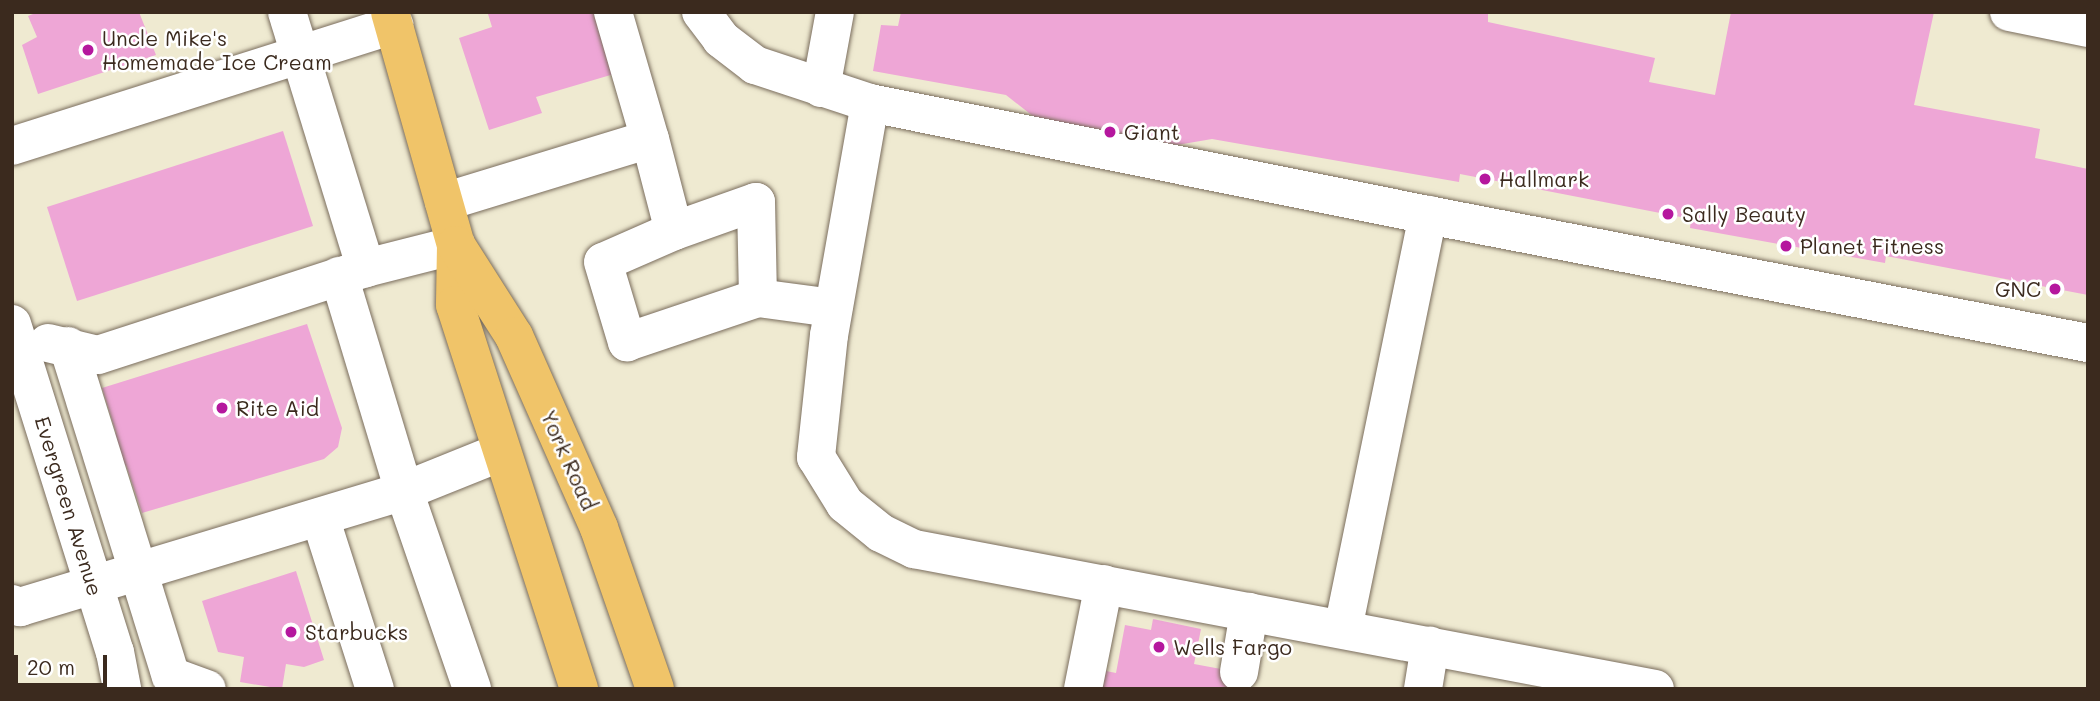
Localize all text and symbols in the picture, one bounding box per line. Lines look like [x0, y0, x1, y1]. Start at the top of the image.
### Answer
place label: Uncle Mike's Homemade Ice Cream [102, 25, 332, 75]
marker: Uncle Mike's Homemade Ice Cream [80, 42, 96, 58]
place label: Giant [1124, 119, 1180, 145]
marker: Giant [1102, 124, 1118, 140]
place label: Hallmark [1499, 166, 1589, 192]
marker: Hallmark [1477, 171, 1493, 187]
place label: Sally Beauty [1682, 201, 1806, 227]
marker: Sally Beauty [1660, 206, 1676, 222]
place label: Planet Fitness [1800, 233, 1944, 259]
marker: Planet Fitness [1778, 238, 1794, 254]
place label: GNC [1995, 276, 2041, 302]
marker: GNC [2047, 281, 2063, 297]
place label: Rite Aid [236, 395, 319, 421]
marker: Rite Aid [214, 400, 230, 416]
street label: York Road [536, 406, 602, 514]
street label: Evergreen Avenue [30, 413, 108, 599]
place label: Starbucks [305, 619, 408, 645]
marker: Starbucks [283, 624, 299, 640]
place label: Wells Fargo [1173, 634, 1292, 660]
marker: Wells Fargo [1151, 639, 1167, 655]
scale bar [18, 642, 110, 686]
text: 20 m [27, 653, 75, 680]

